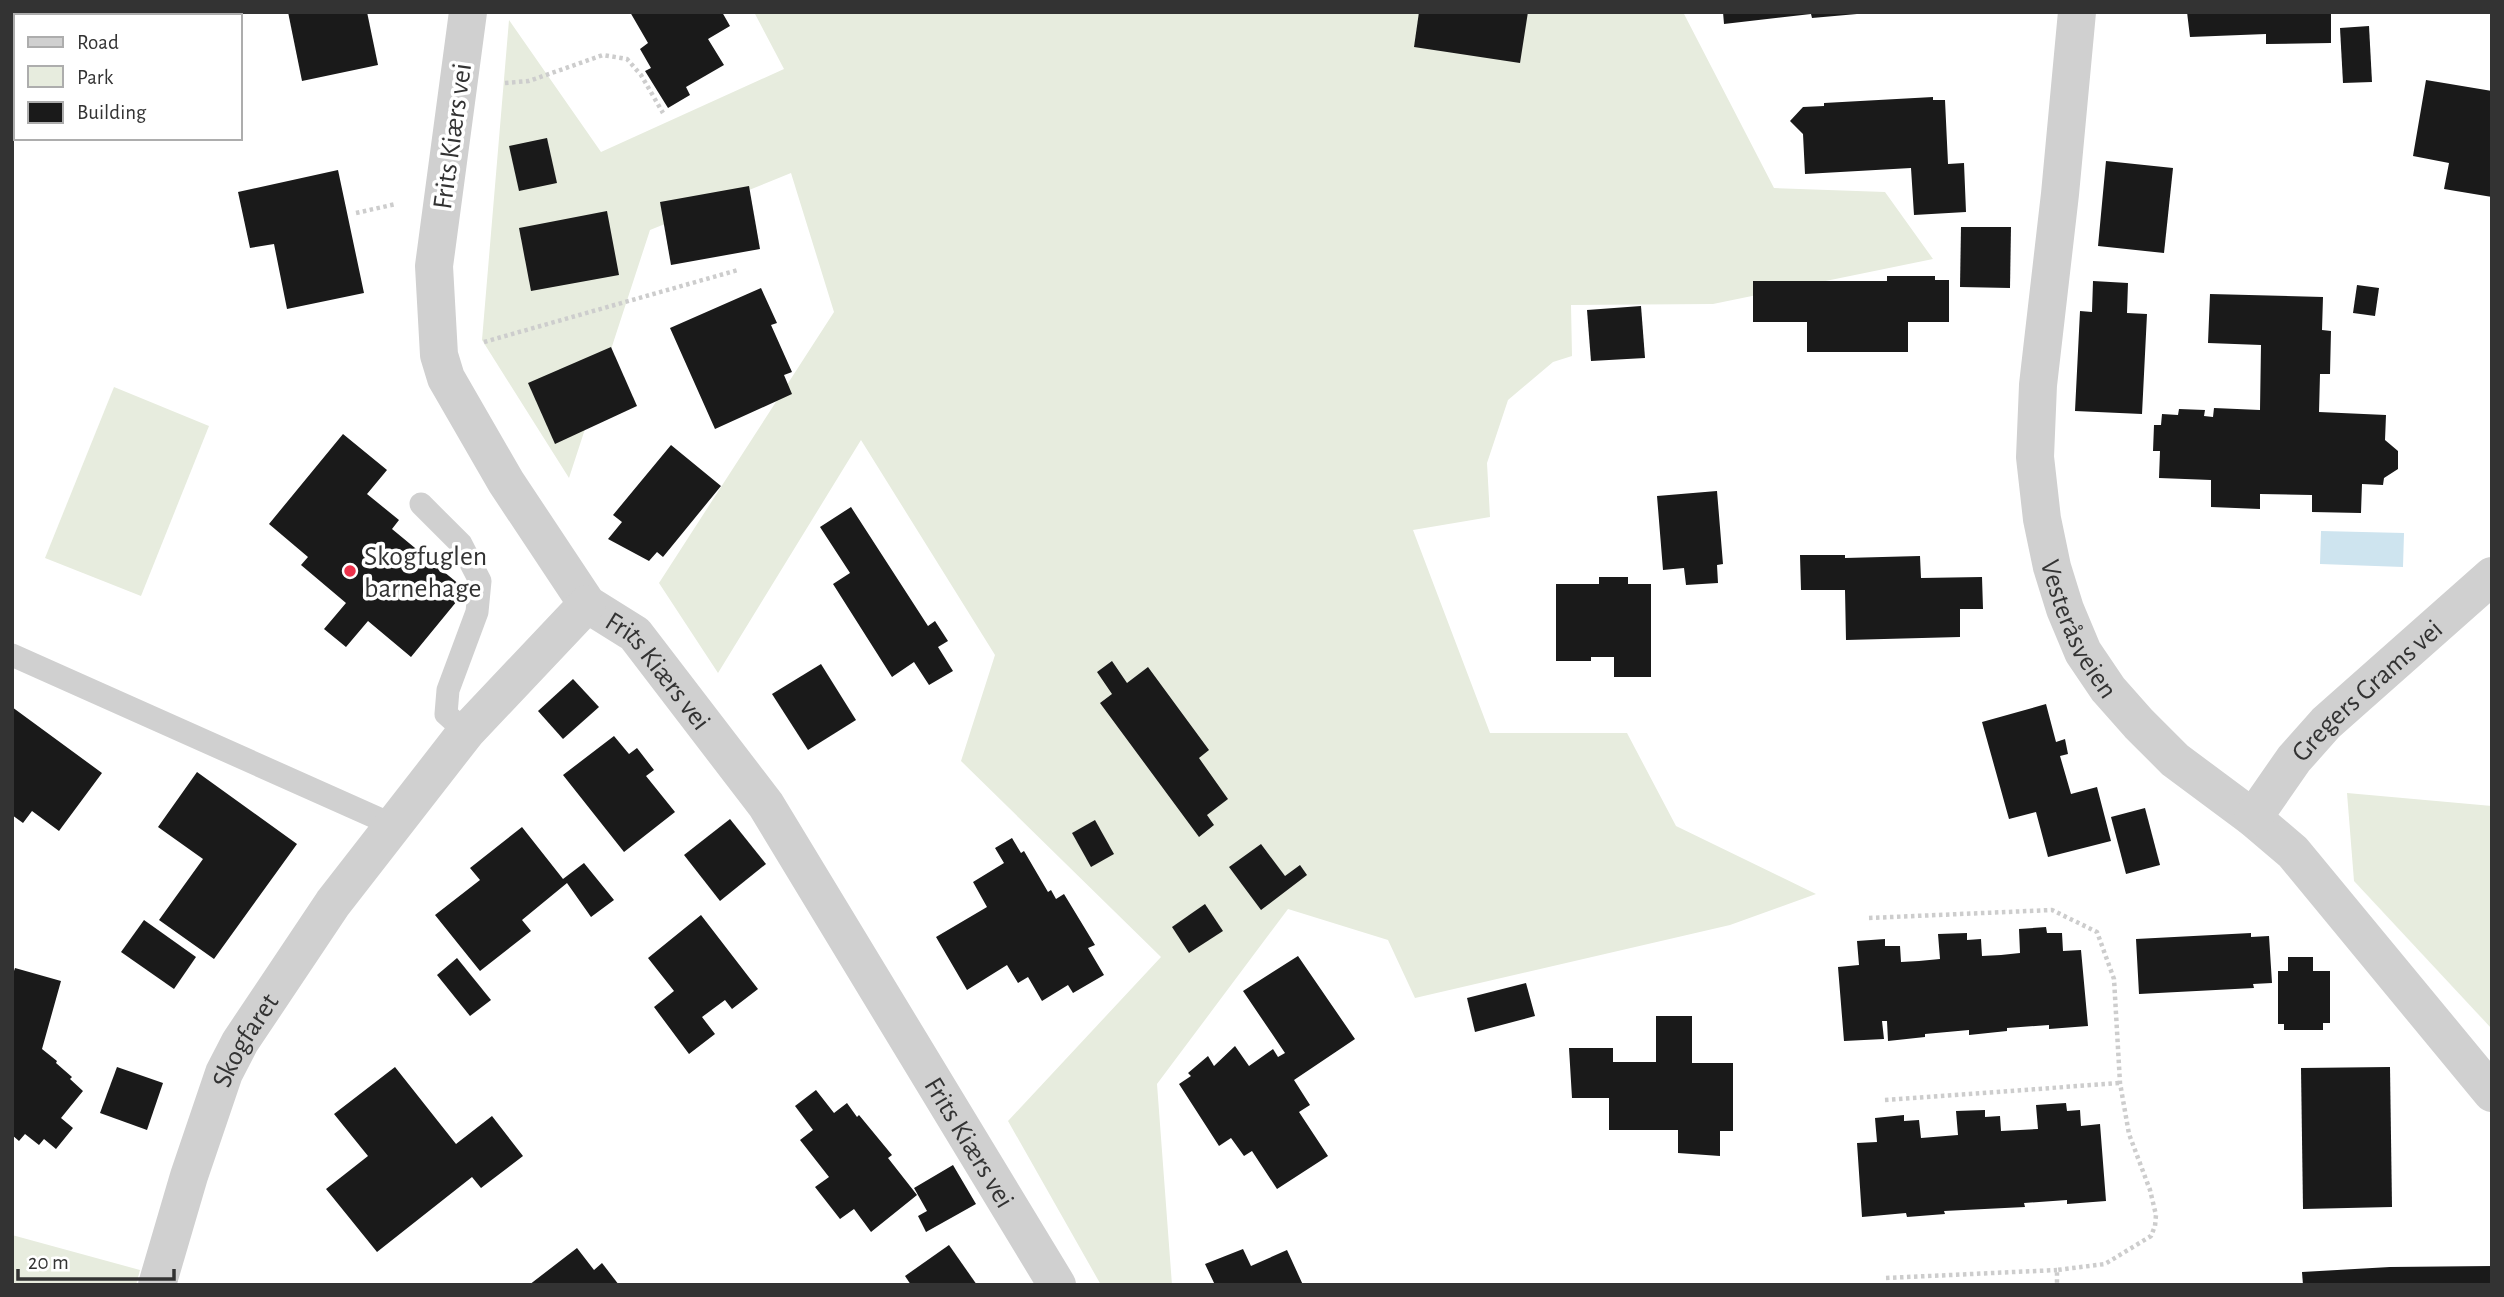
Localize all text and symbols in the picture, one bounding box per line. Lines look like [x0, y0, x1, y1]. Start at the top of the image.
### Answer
legend [14, 14, 242, 140]
text: Road [77, 32, 119, 53]
street label: Frits Kiærs vei [429, 61, 477, 211]
text: Park [77, 67, 114, 88]
text: Building [77, 102, 147, 123]
place label: Skogfuglen barnehage [364, 543, 487, 603]
street label: Vesteråsveien [2035, 557, 2122, 704]
marker: Skogfuglen barnehage [342, 563, 358, 579]
street label: Frits Kiærs vei [600, 607, 715, 736]
street label: Gregers Grams vei [2287, 615, 2448, 768]
street label: Skogfaret [208, 989, 284, 1091]
street label: Frits Kiærs vei [918, 1073, 1019, 1213]
scale bar [18, 1238, 173, 1282]
text: 20 m [28, 1252, 69, 1273]

